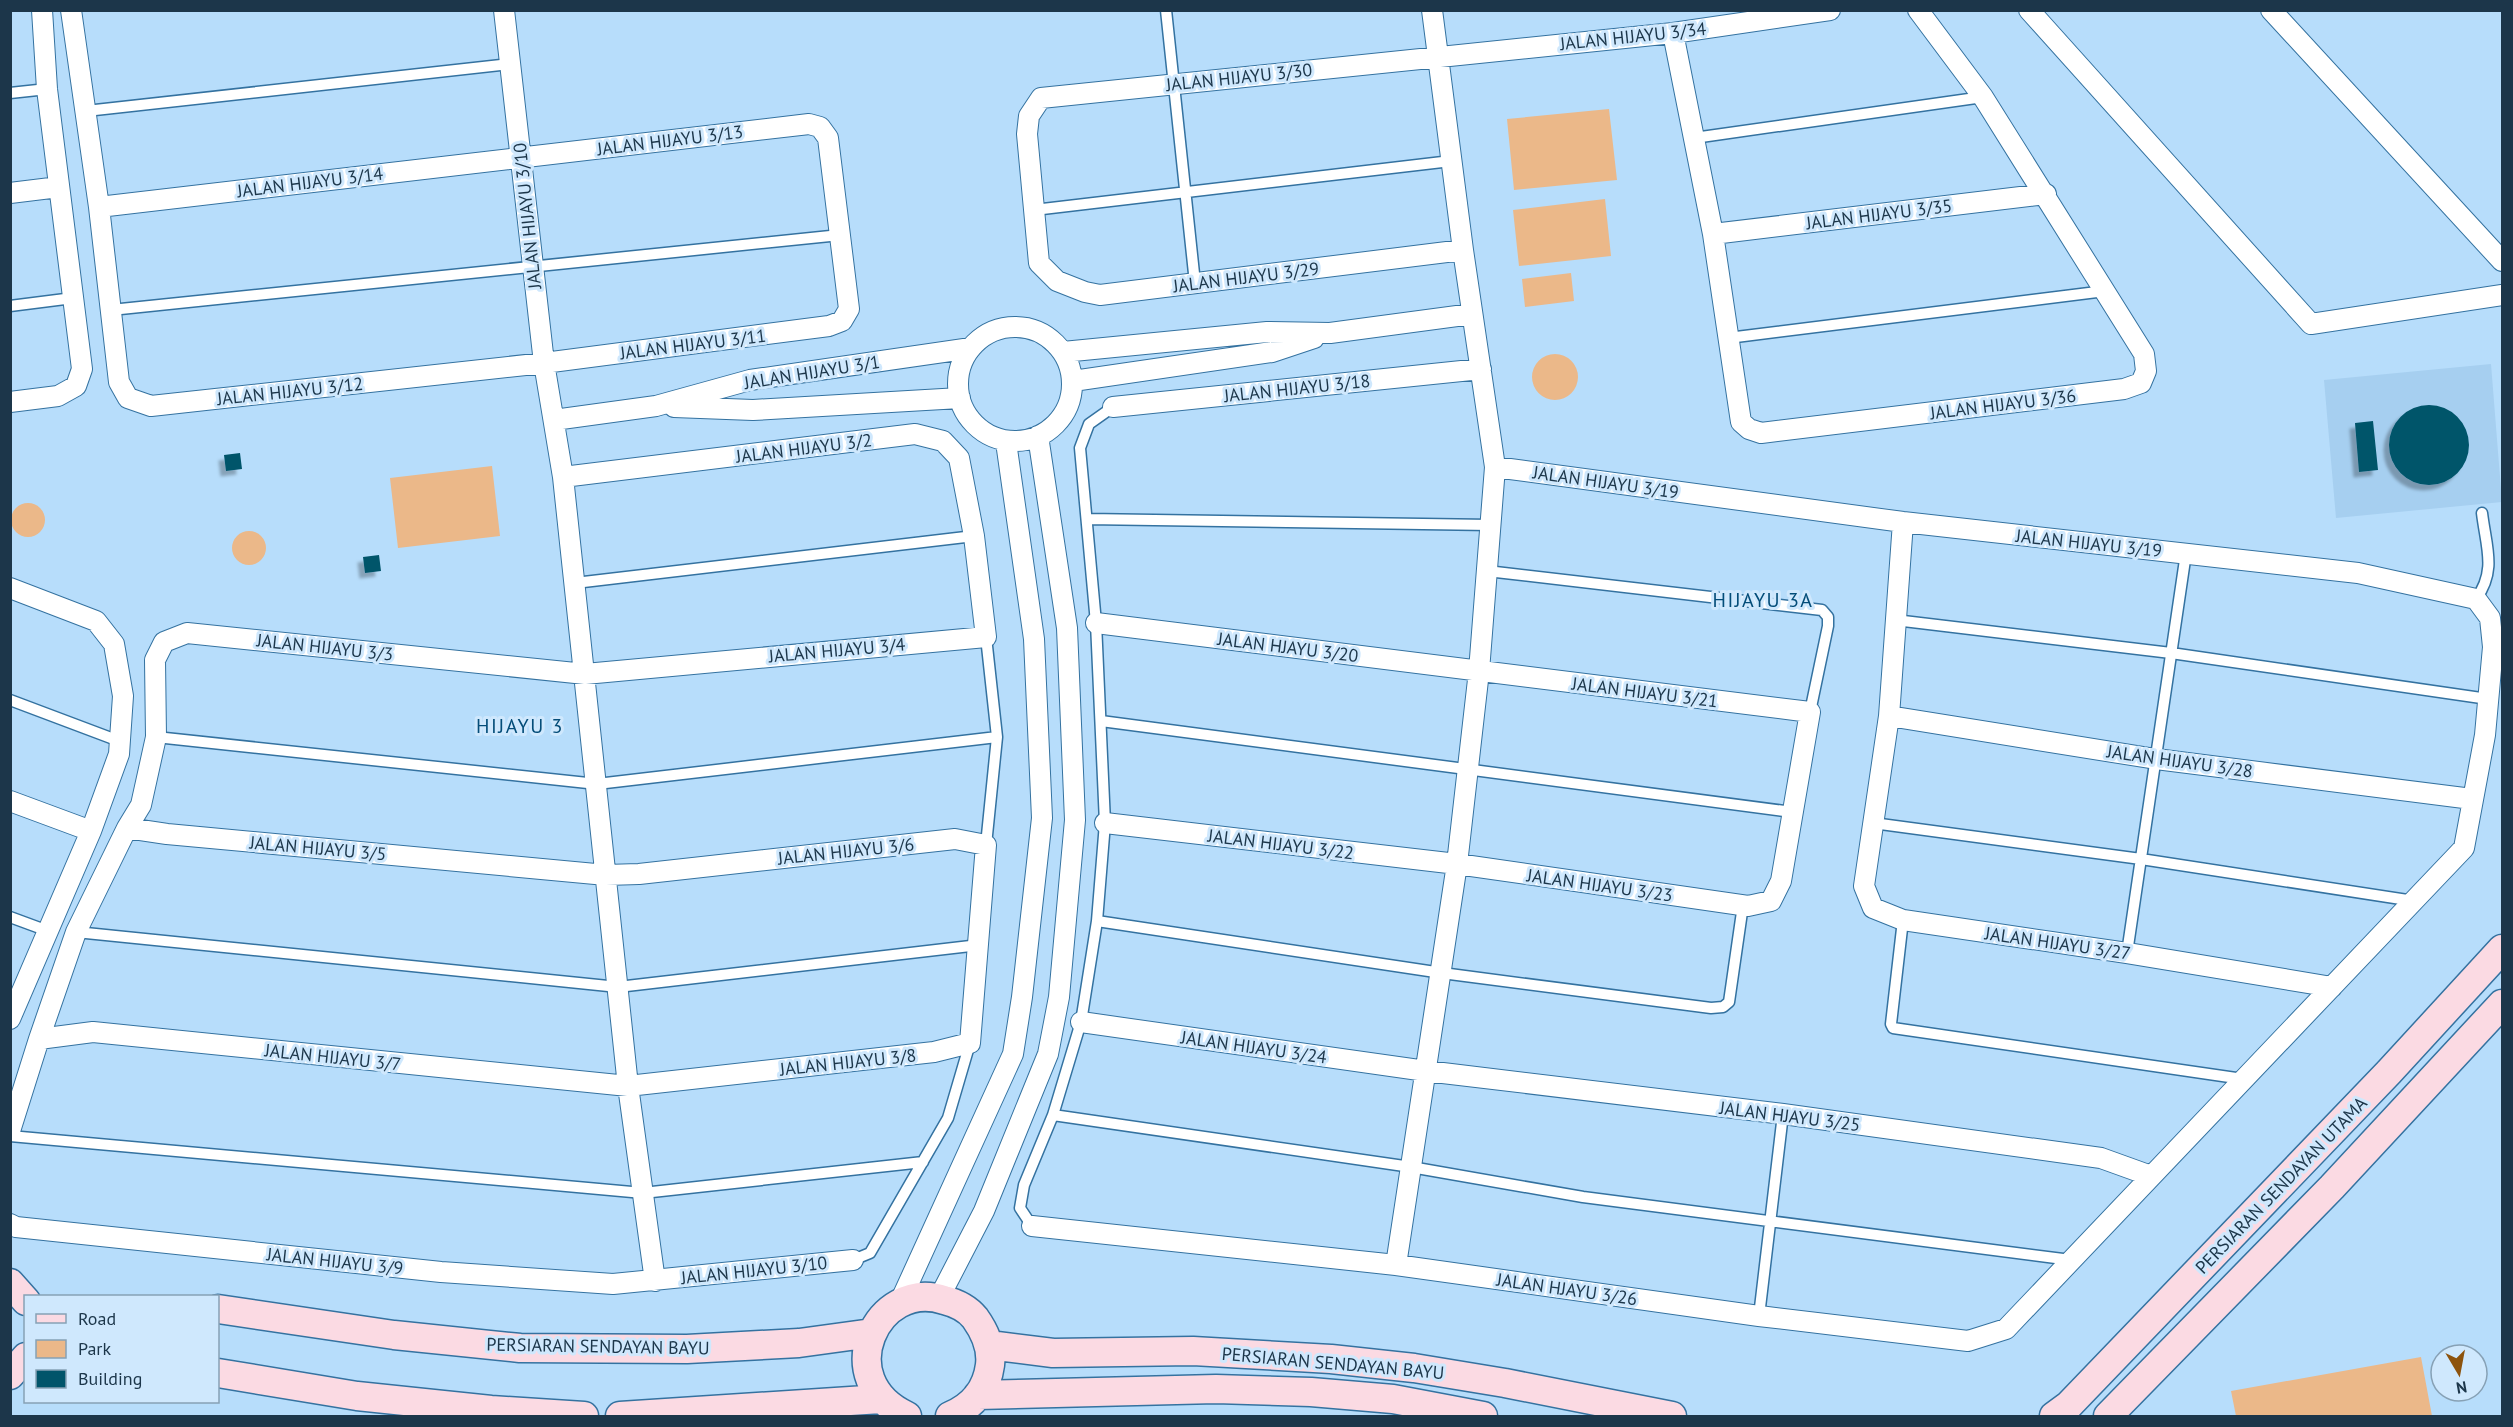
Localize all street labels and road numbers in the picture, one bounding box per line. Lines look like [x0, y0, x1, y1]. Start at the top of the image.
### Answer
street label: JALAN HIJAYU 3/34 [1558, 17, 1707, 55]
street label: JALAN HIJAYU 3/30 [1164, 58, 1313, 96]
street label: JALAN HIJAYU 3/13 [595, 120, 744, 160]
street label: JALAN HIJAYU 3/10 [508, 142, 546, 291]
street label: JALAN HIJAYU 3/14 [235, 162, 384, 202]
street label: JALAN HIJAYU 3/35 [1804, 194, 1953, 234]
street label: JALAN HIJAYU 3/29 [1171, 257, 1320, 297]
street label: JALAN HIJAYU 3/11 [618, 324, 767, 364]
street label: JALAN HIJAYU 3/1 [742, 350, 882, 394]
street label: JALAN HIJAYU 3/18 [1222, 369, 1371, 407]
street label: JALAN HIJAYU 3/12 [215, 372, 364, 410]
street label: JALAN HIJAYU 3/36 [1928, 384, 2077, 424]
street label: JALAN HIJAYU 3/2 [734, 428, 873, 468]
street label: JALAN HIJAYU 3/19 [1531, 460, 1680, 504]
street label: JALAN HIJAYU 3/19 [2014, 524, 2163, 562]
street label: JALAN HJAYU 3/20 [1215, 627, 1360, 667]
street label: JALAN HIJAYU 3/3 [255, 628, 394, 666]
street label: JALAN HIJAYU 3/4 [767, 633, 906, 668]
street label: JALAN HIJAYU 3/21 [1570, 672, 1719, 712]
street label: JALAN HIJAYU 3/28 [2105, 739, 2254, 783]
street label: JALAN HIJAYU 3/22 [1206, 824, 1355, 864]
street label: JALAN HIJAYU 3/5 [248, 830, 387, 865]
street label: JALAN HIJAYU 3/6 [776, 832, 915, 870]
street label: JALAN HIJAYU 3/23 [1525, 863, 1674, 907]
street label: JALAN HIJAYU 3/27 [1983, 921, 2132, 965]
street label: JALAN HIJAYU 3/24 [1179, 1025, 1329, 1069]
street label: JALAN HIJAYU 3/7 [263, 1038, 402, 1076]
street label: JALAN HIJAYU 3/8 [778, 1043, 917, 1081]
street label: PERSIARAN SENDAYAN UTAMA [2190, 1091, 2372, 1278]
street label: JALAN HJAYU 3/25 [1717, 1096, 1862, 1136]
street label: JALAN HIJAYU 3/9 [265, 1242, 404, 1280]
street label: JALAN HIJAYU 3/10 [679, 1251, 828, 1289]
street label: JALAN HJAYU 3/26 [1494, 1268, 1639, 1310]
street label: PERSIARAN SENDAYAN BAYU [486, 1333, 710, 1359]
street label: PERSIARAN SENDAYAN BAYU [1221, 1342, 1445, 1384]

